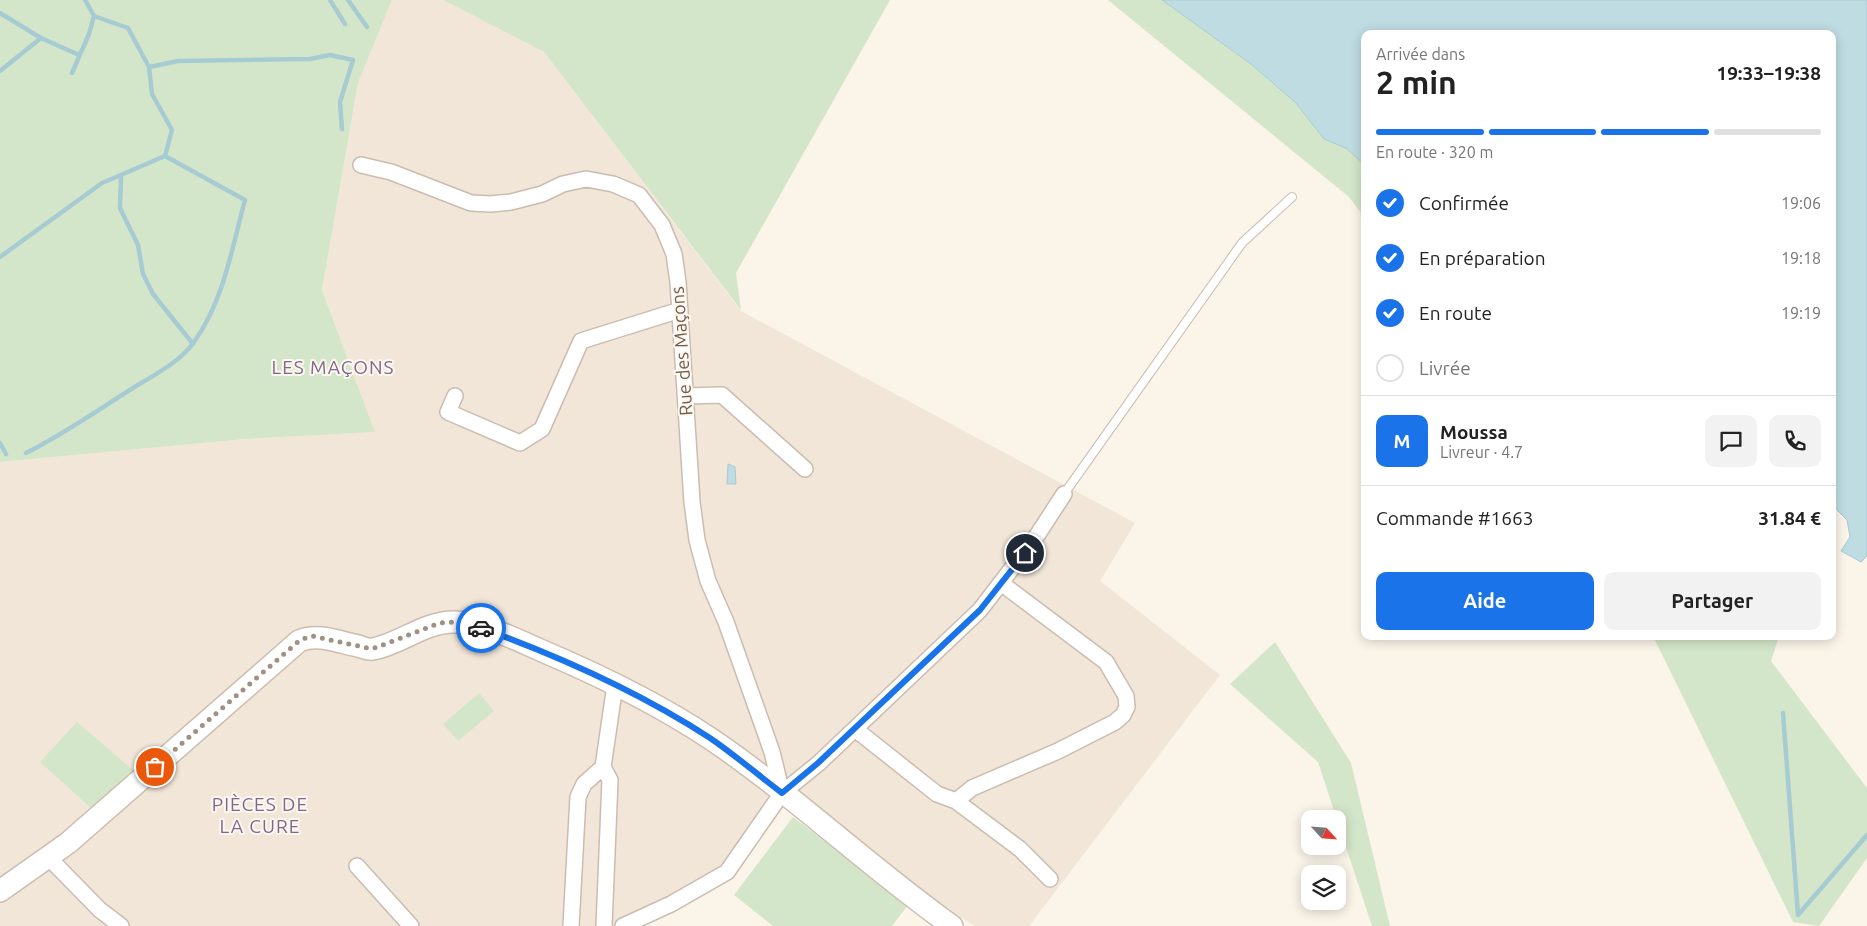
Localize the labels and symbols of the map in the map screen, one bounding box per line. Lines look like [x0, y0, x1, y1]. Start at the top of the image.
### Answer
street label: Rue des Maçons [666, 285, 696, 416]
district label: LES MAÇONS [271, 356, 395, 378]
pin [1004, 532, 1046, 574]
courier [456, 603, 506, 653]
pin [134, 746, 176, 788]
district label: PIÈCES DE LA CURE [212, 793, 308, 837]
north arrow [1301, 810, 1346, 855]

